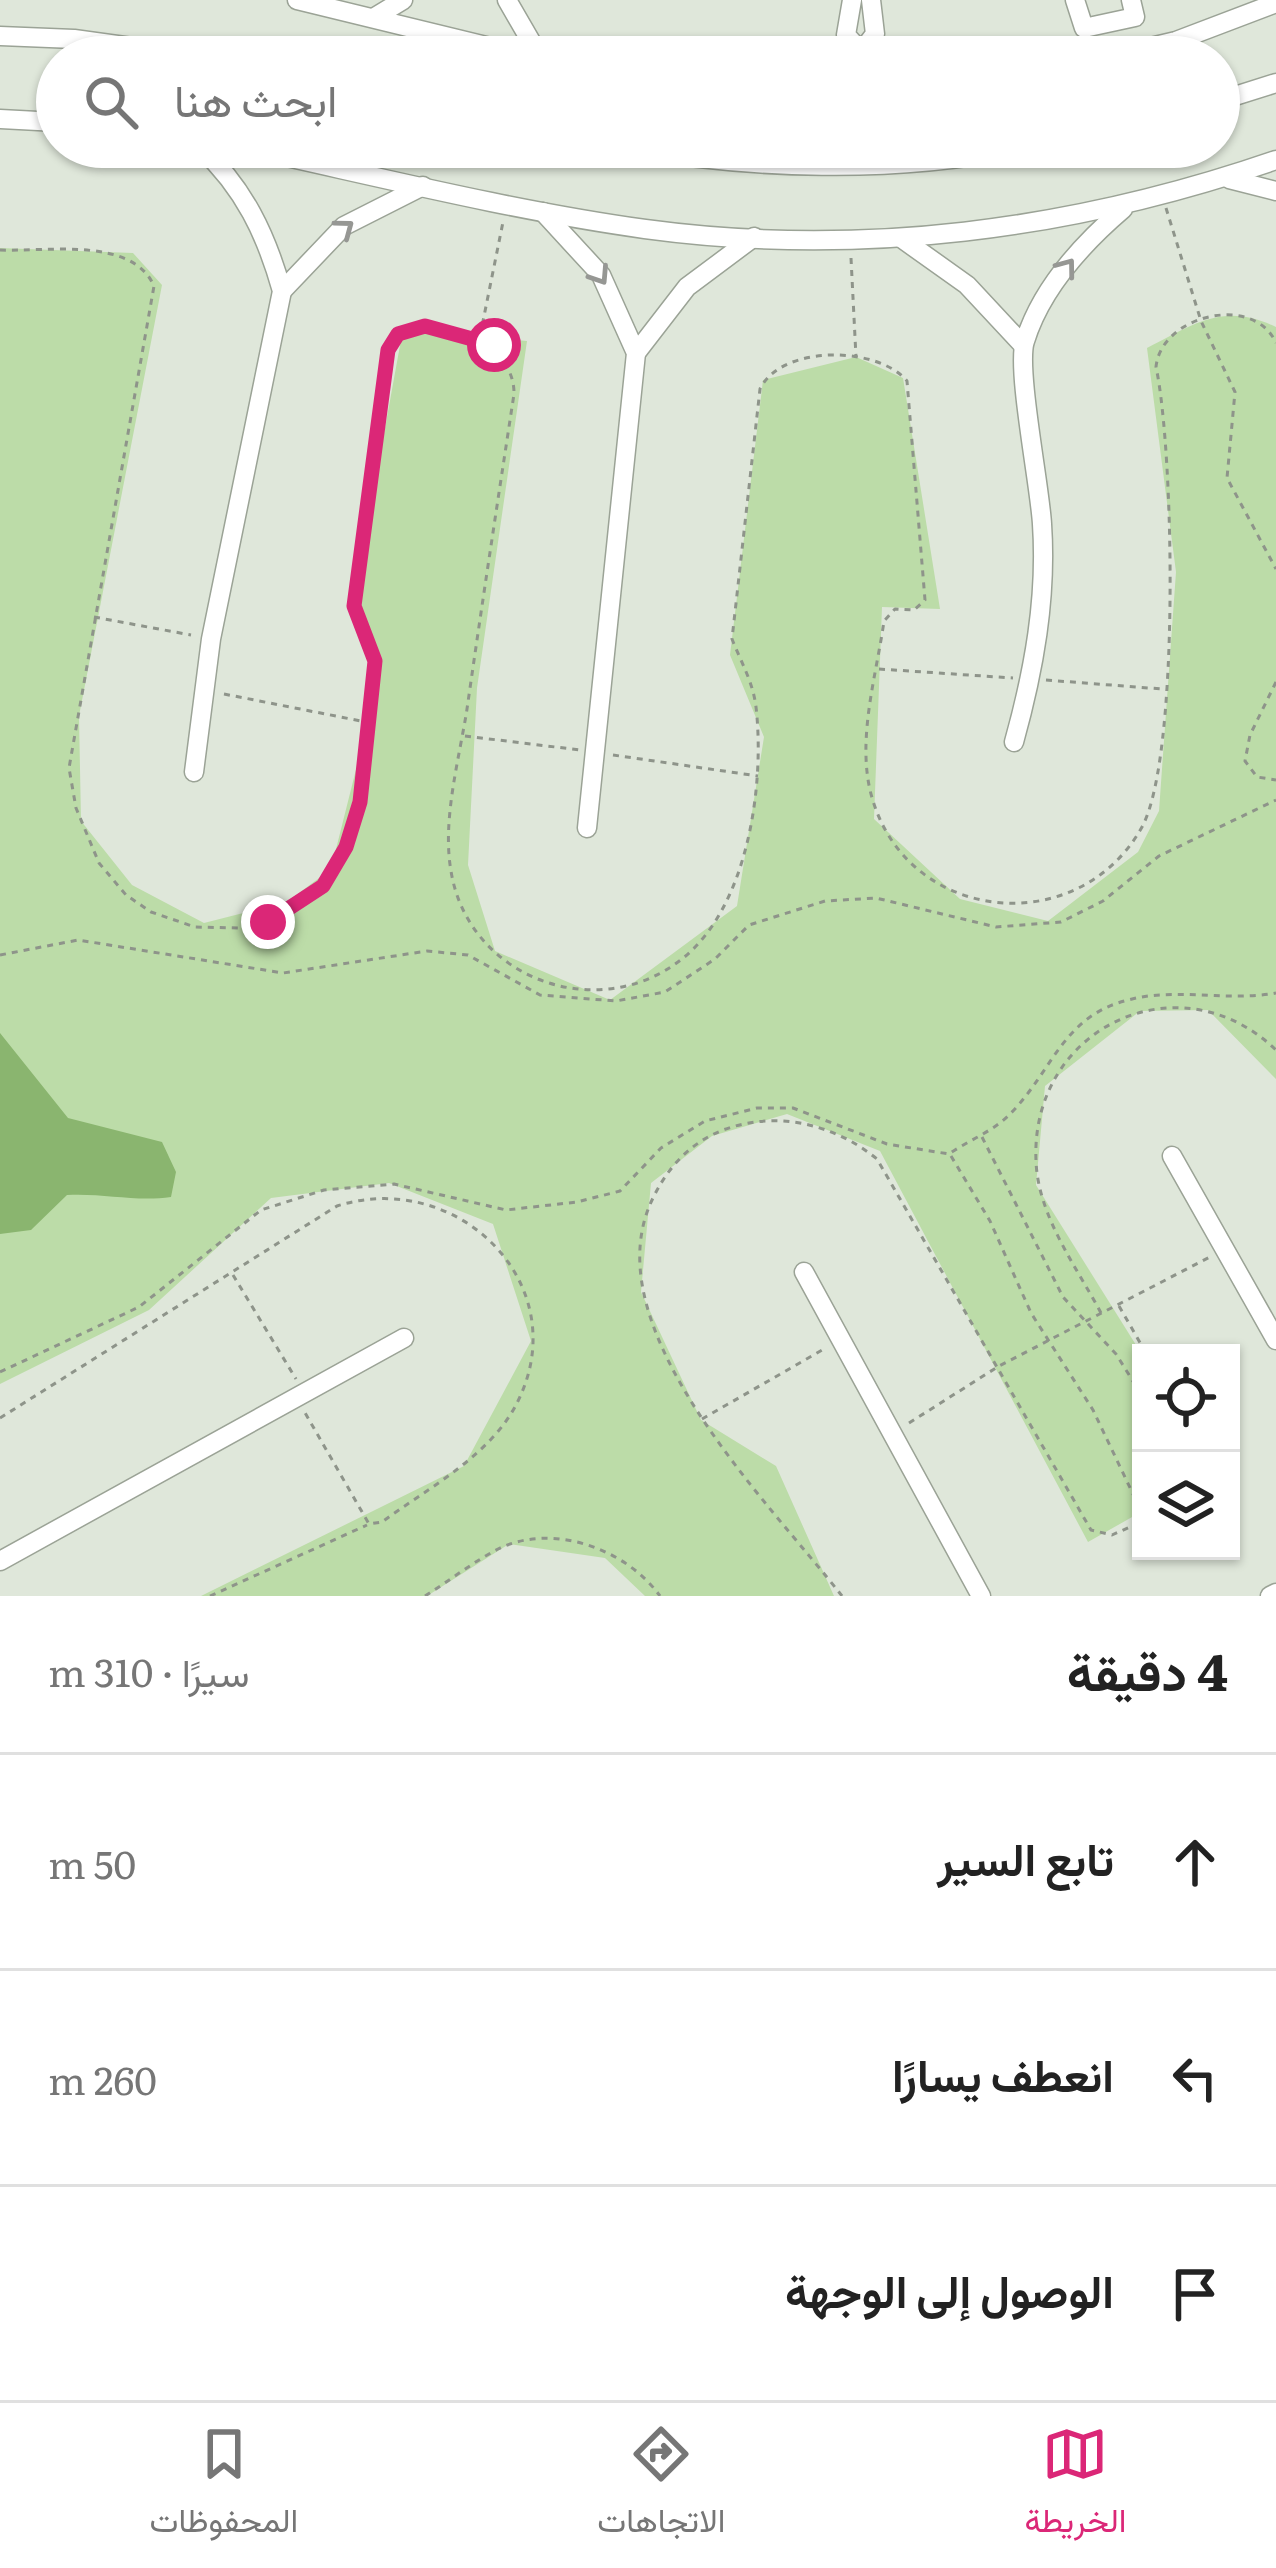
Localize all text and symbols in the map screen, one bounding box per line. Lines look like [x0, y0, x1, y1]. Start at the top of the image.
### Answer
search box [36, 36, 1240, 168]
text: ابحث هنا [174, 64, 337, 131]
icon: search [78, 69, 144, 135]
one-way arrow [331, 220, 353, 242]
one-way arrow [1053, 259, 1075, 281]
one-way arrow [585, 262, 607, 284]
route start [467, 318, 521, 372]
route end [241, 895, 295, 949]
map controls [1132, 1344, 1240, 1560]
button: locate [1132, 1344, 1240, 1452]
button: layers [1132, 1452, 1240, 1560]
text: 4 دقيقة [1067, 1631, 1228, 1707]
text: سيرًا · 310 m [48, 1641, 250, 1699]
text: تابع السير [937, 1823, 1114, 1890]
icon: ahead [1162, 1829, 1228, 1895]
text: 50 m [48, 1833, 136, 1891]
text: انعطف يسارًا [892, 2039, 1114, 2106]
icon: left [1162, 2045, 1228, 2111]
text: 260 m [48, 2049, 157, 2107]
text: الوصول إلى الوجهة [785, 2255, 1114, 2322]
icon: arrive [1162, 2261, 1228, 2327]
tab: المحفوظات [150, 2421, 298, 2550]
tab: الاتجاهات [597, 2421, 725, 2550]
tab: الخريطة [1024, 2421, 1126, 2550]

